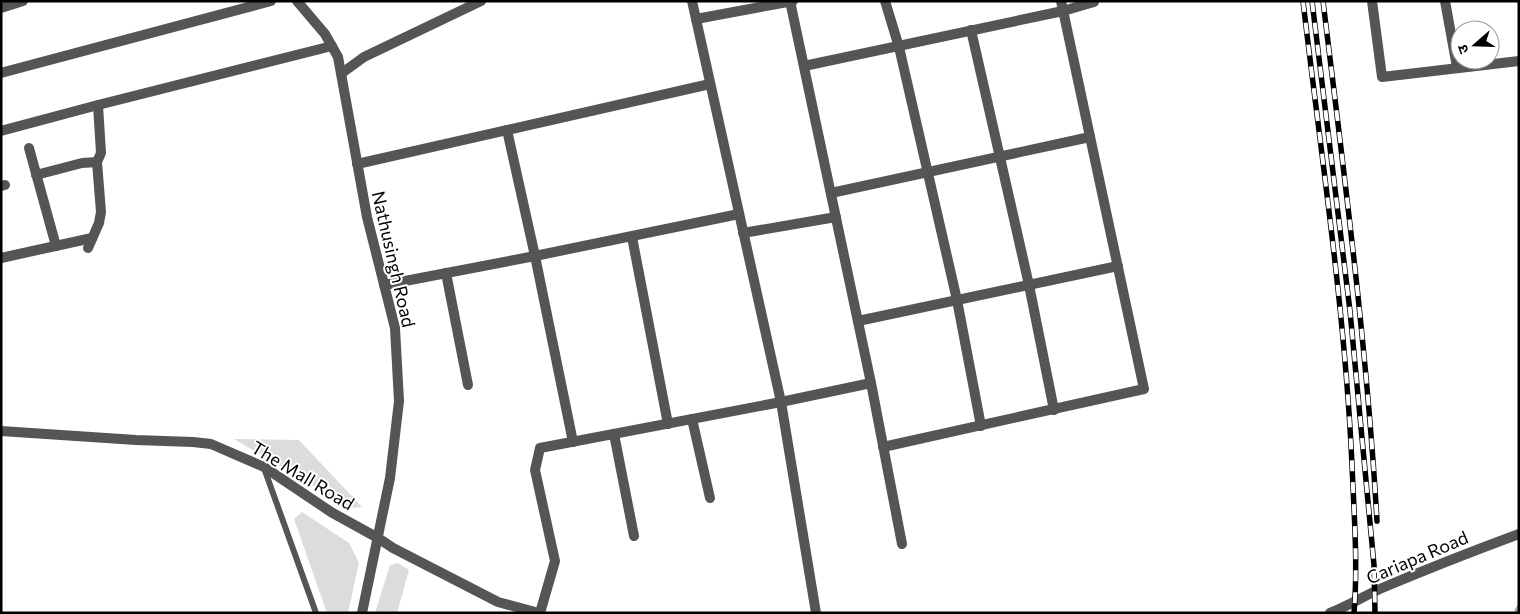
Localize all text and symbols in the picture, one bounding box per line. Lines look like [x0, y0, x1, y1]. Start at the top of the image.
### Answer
north arrow [1450, 20, 1500, 70]
text: उ [1453, 42, 1472, 56]
street label: Nathusingh Road [368, 189, 420, 329]
street label: The Mall Road [248, 436, 358, 514]
street label: Cariapa Road [1363, 526, 1471, 588]

